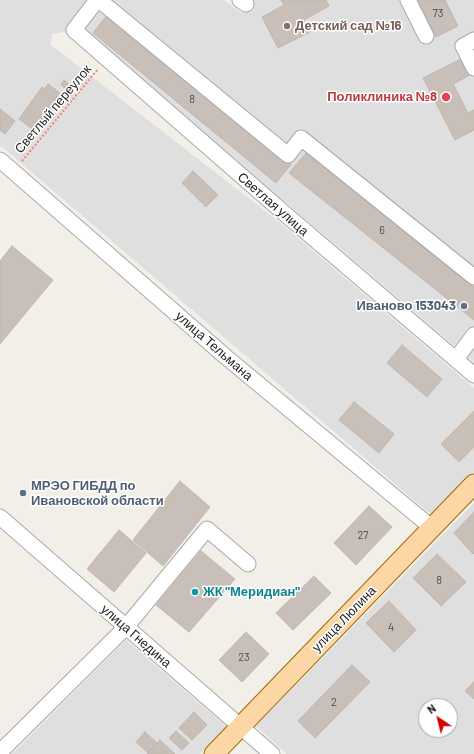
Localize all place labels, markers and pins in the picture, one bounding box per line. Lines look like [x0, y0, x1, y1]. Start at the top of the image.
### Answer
place label: Детский сад №16 [295, 18, 402, 34]
marker: Детский сад №16 [282, 21, 292, 31]
place label: Поликлиника №8 [327, 89, 437, 105]
marker: Поликлиника №8 [440, 91, 452, 103]
place label: Иваново 153043 [357, 298, 456, 314]
marker: Иваново 153043 [459, 301, 469, 311]
place label: МРЭО ГИБДД по Ивановской области [31, 478, 164, 509]
marker: МРЭО ГИБДД по Ивановской области [18, 488, 28, 498]
place label: ЖК "Меридиан" [203, 584, 300, 600]
marker: ЖК "Меридиан" [190, 587, 200, 597]

